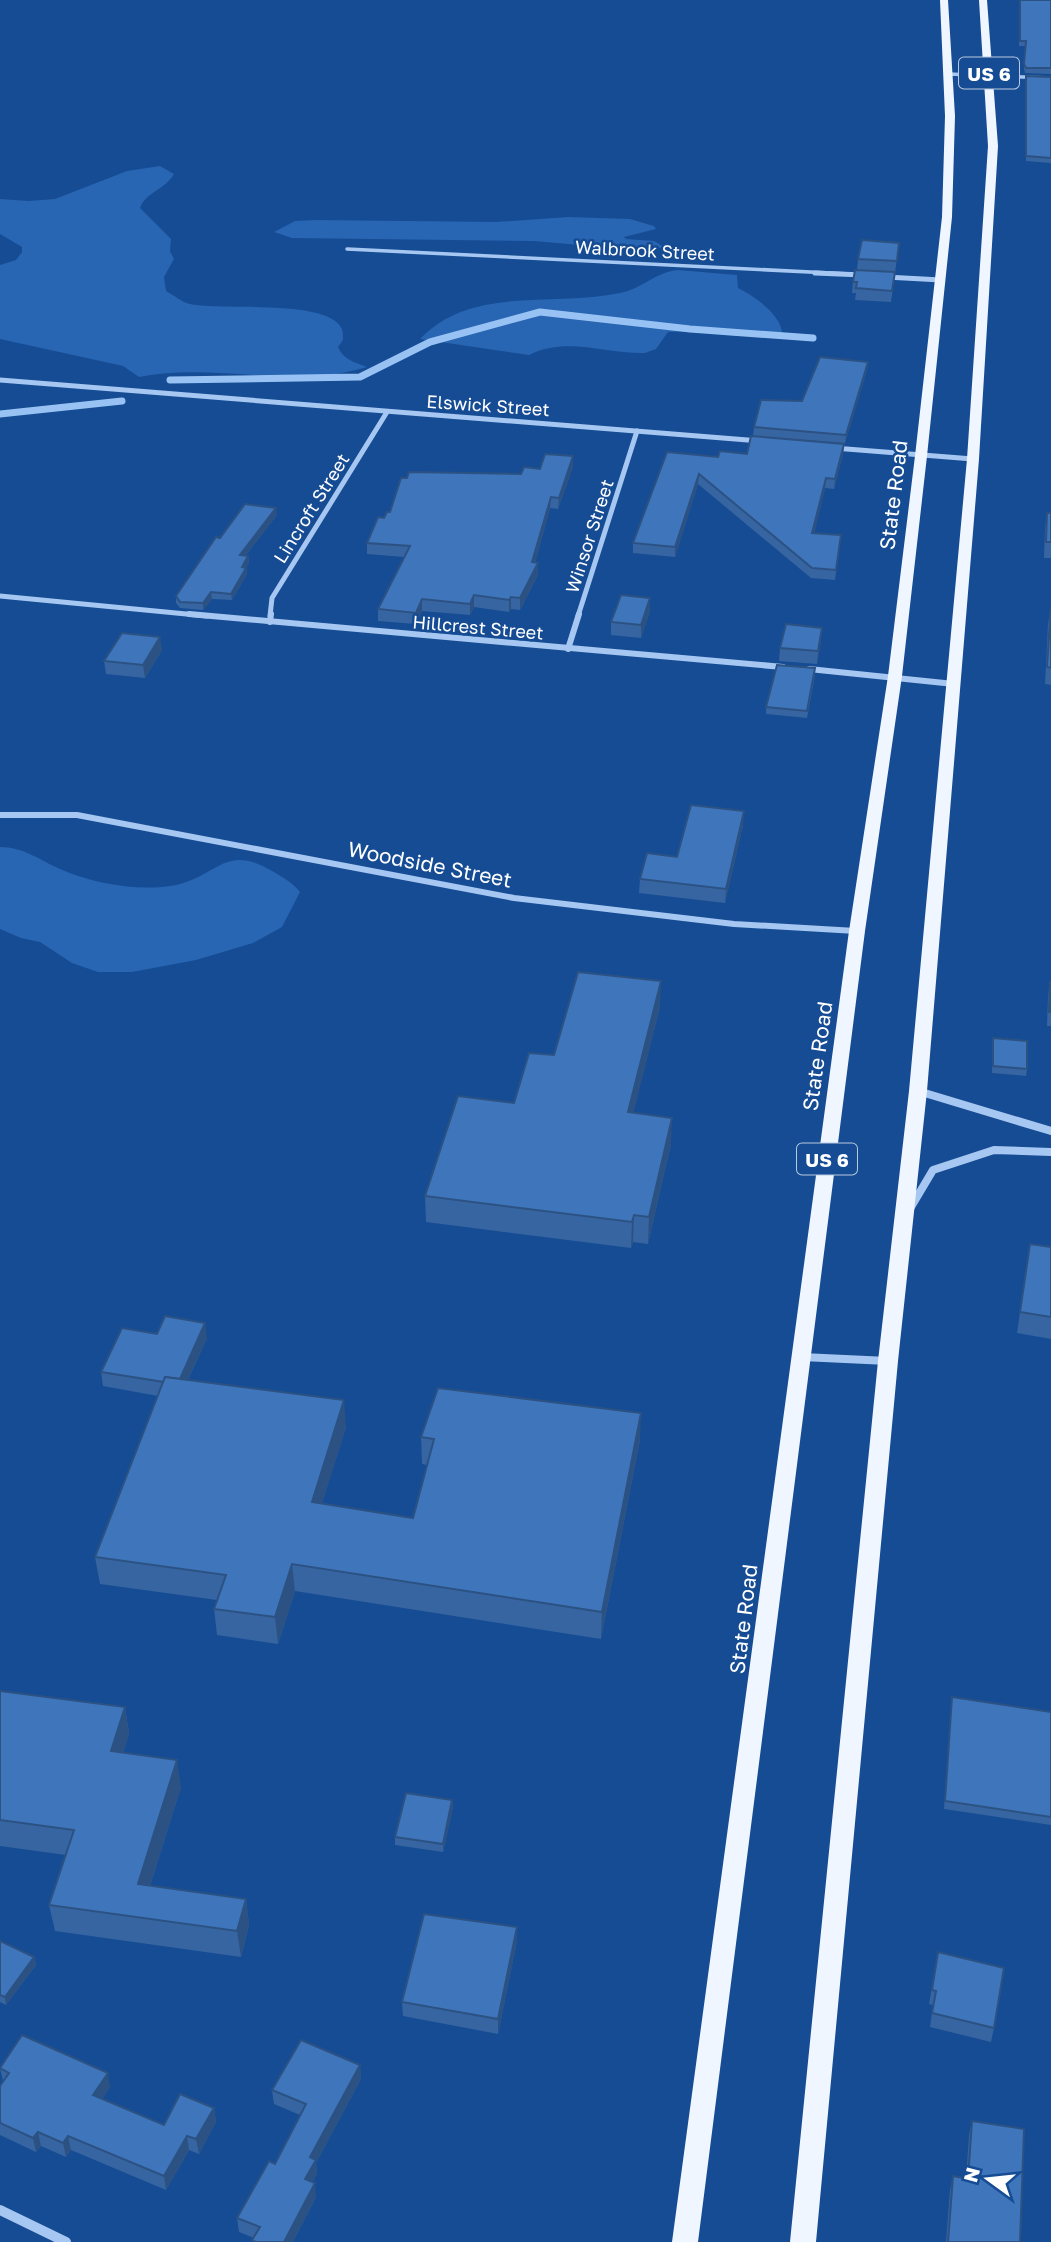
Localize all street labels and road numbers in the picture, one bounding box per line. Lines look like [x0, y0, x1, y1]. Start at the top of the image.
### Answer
road number: US 6 [959, 58, 1019, 88]
street label: Walbrook Street [575, 235, 715, 265]
street label: Elswick Street [426, 390, 550, 420]
street label: State Road [873, 439, 913, 551]
street label: Lincroft Street [269, 449, 353, 567]
street label: Winsor Street [560, 476, 618, 596]
street label: Hillcrest Street [412, 610, 544, 644]
street label: Woodside Street [346, 835, 514, 893]
street label: State Road [796, 1000, 838, 1112]
road number: US 6 [797, 1144, 857, 1175]
street label: State Road [723, 1563, 763, 1675]

